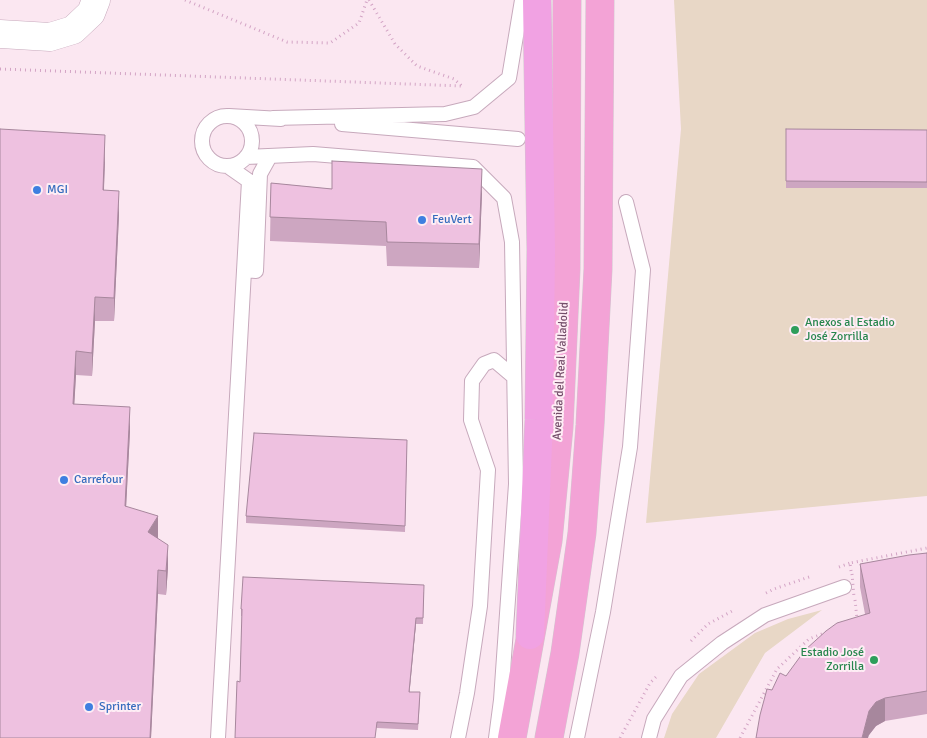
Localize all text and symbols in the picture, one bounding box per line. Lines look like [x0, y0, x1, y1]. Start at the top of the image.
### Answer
place label: MGI [47, 183, 68, 197]
marker: MGI [31, 184, 43, 196]
place label: FeuVert [432, 213, 472, 227]
marker: FeuVert [416, 214, 428, 226]
street label: Avenida del Real Valladolid [550, 302, 572, 440]
place label: Anexos al Estadio José Zorrilla [805, 316, 895, 344]
marker: Anexos al Estadio José Zorrilla [789, 324, 801, 336]
place label: Carrefour [74, 473, 123, 487]
marker: Carrefour [58, 474, 70, 486]
place label: Estadio José Zorrilla [800, 646, 864, 674]
marker: Estadio José Zorrilla [868, 654, 880, 666]
place label: Sprinter [99, 700, 141, 714]
marker: Sprinter [83, 701, 95, 713]

